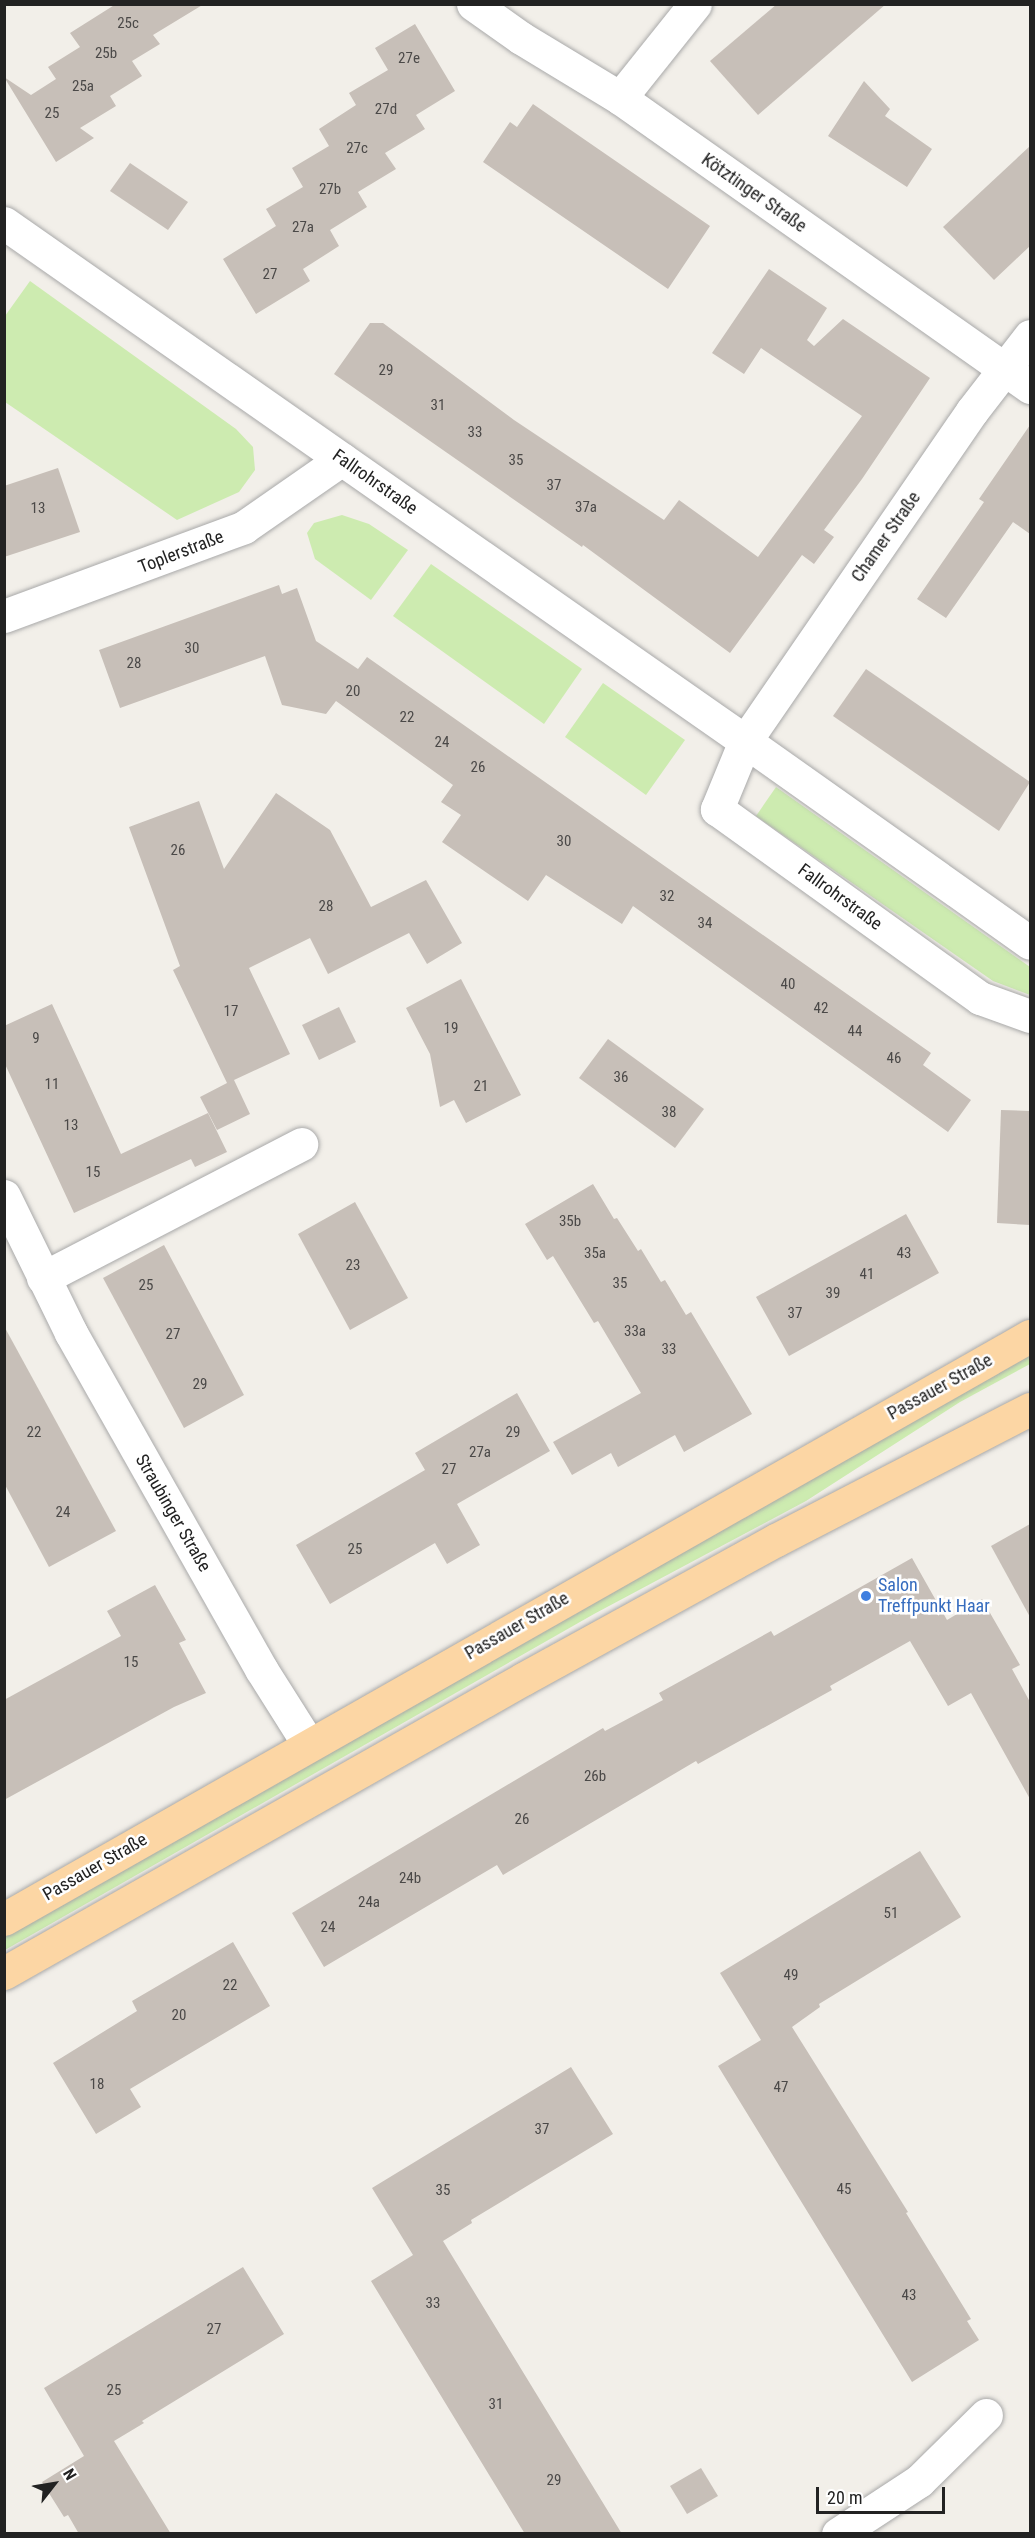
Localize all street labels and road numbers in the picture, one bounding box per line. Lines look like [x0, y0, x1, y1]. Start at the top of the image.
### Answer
street label: Kötztinger Straße [697, 149, 811, 237]
street label: Fallrohrstraße [328, 445, 422, 519]
street label: Chamer Straße [847, 488, 925, 586]
street label: Toplerstraße [135, 526, 227, 578]
street label: Fallrohrstraße [794, 859, 886, 935]
street label: Passauer Straße [884, 1349, 996, 1425]
street label: Straubinger Straße [131, 1450, 215, 1576]
street label: Passauer Straße [461, 1588, 573, 1664]
street label: Passauer Straße [39, 1829, 151, 1905]

